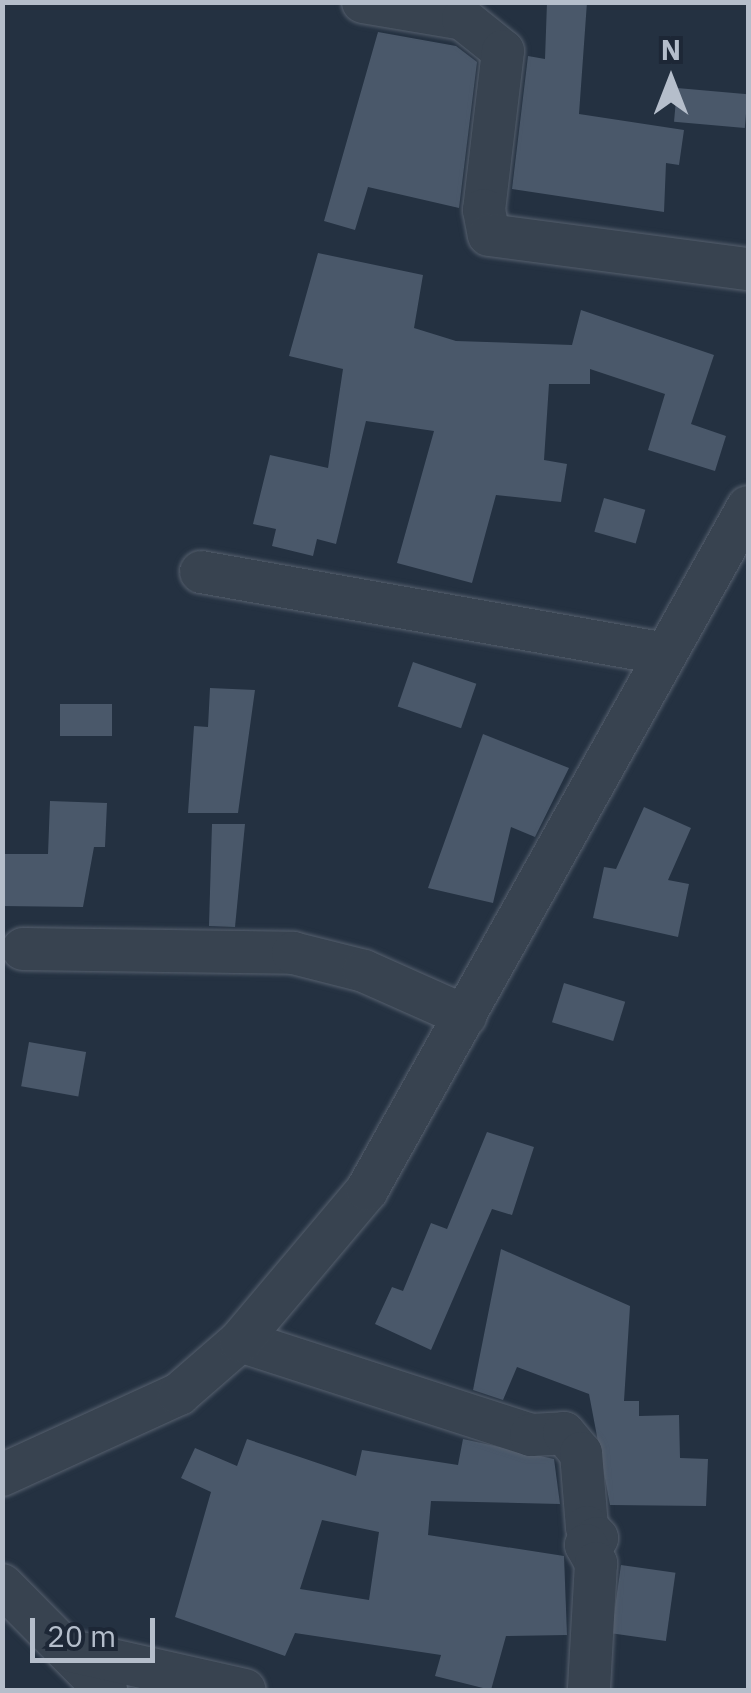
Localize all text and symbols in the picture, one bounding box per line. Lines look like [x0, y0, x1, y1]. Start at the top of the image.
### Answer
north arrow [621, 30, 721, 130]
text: N [661, 31, 681, 68]
scale bar [35, 1598, 160, 1660]
text: 20 m [47, 1616, 116, 1655]

